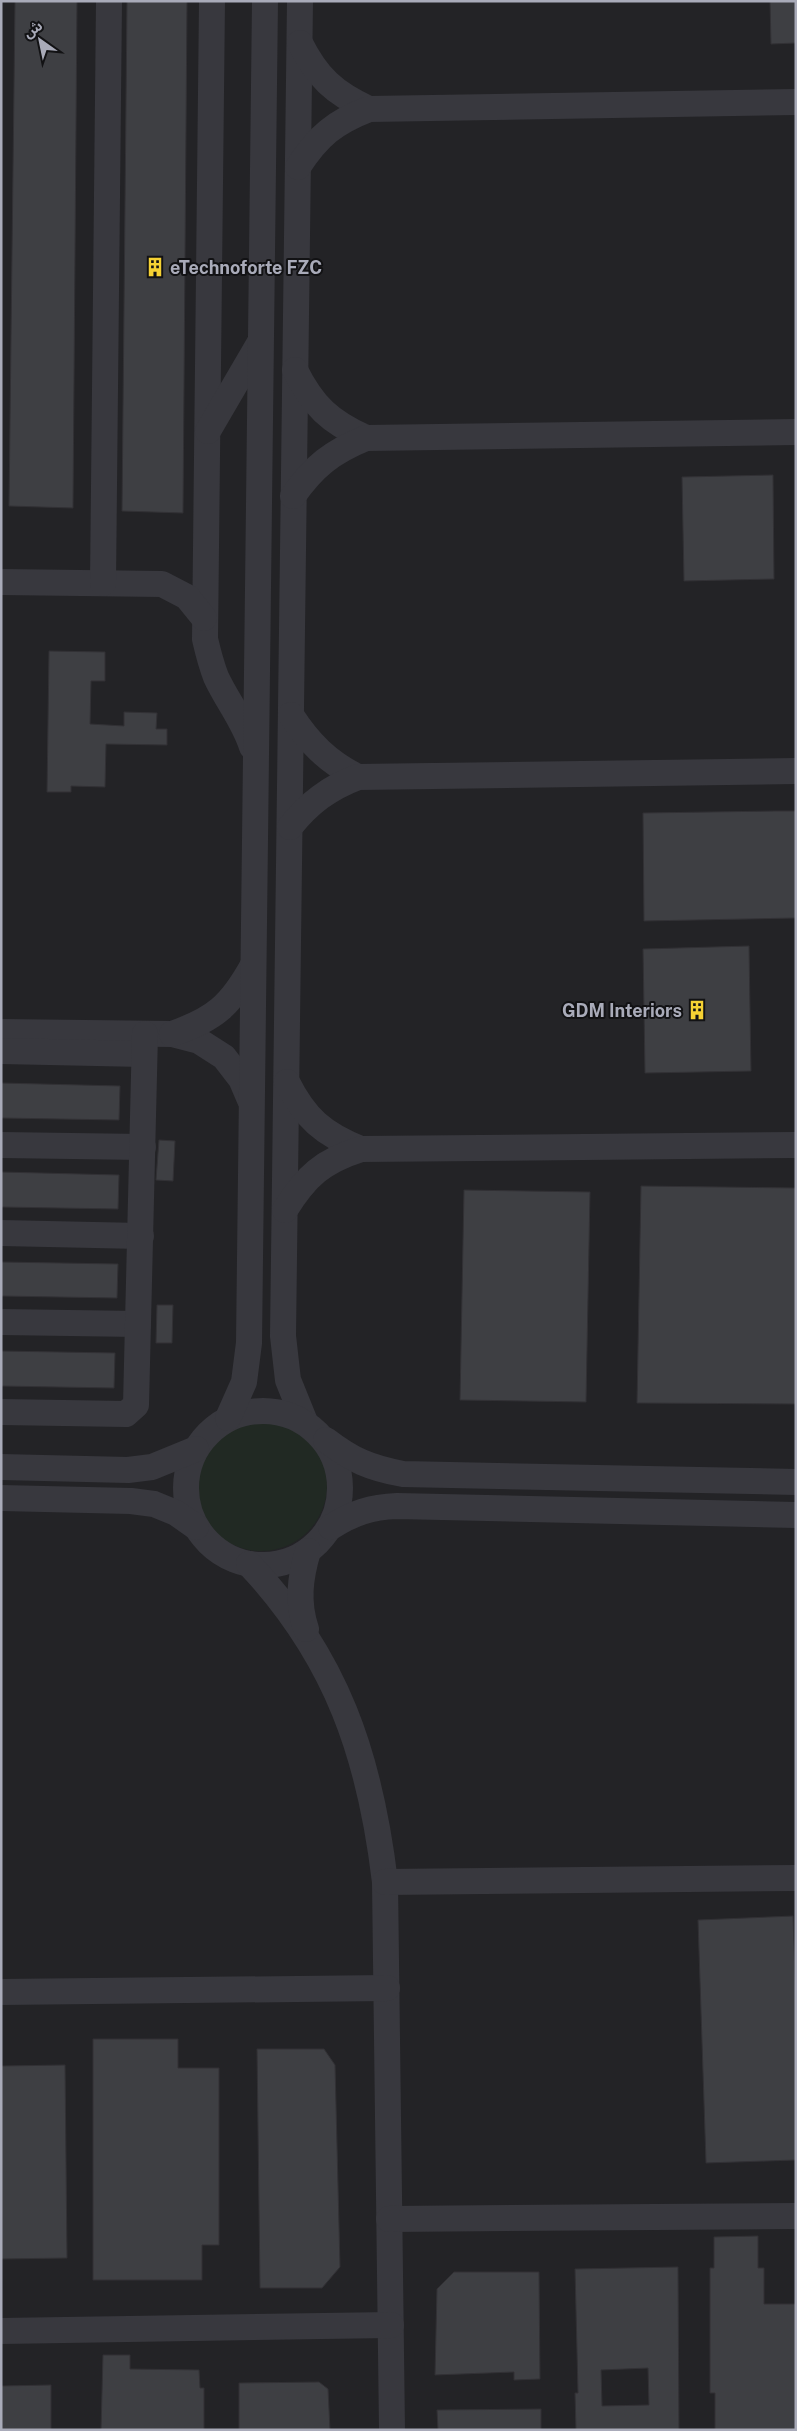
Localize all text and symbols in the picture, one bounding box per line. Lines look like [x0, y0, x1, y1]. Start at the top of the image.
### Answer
north arrow [15, 15, 65, 65]
text: ش [21, 17, 45, 41]
building icon: eTechnoforte FZC [144, 256, 166, 278]
place label: eTechnoforte FZC [170, 257, 322, 278]
building icon: GDM Interiors [686, 999, 708, 1021]
place label: GDM Interiors [562, 1000, 682, 1021]

